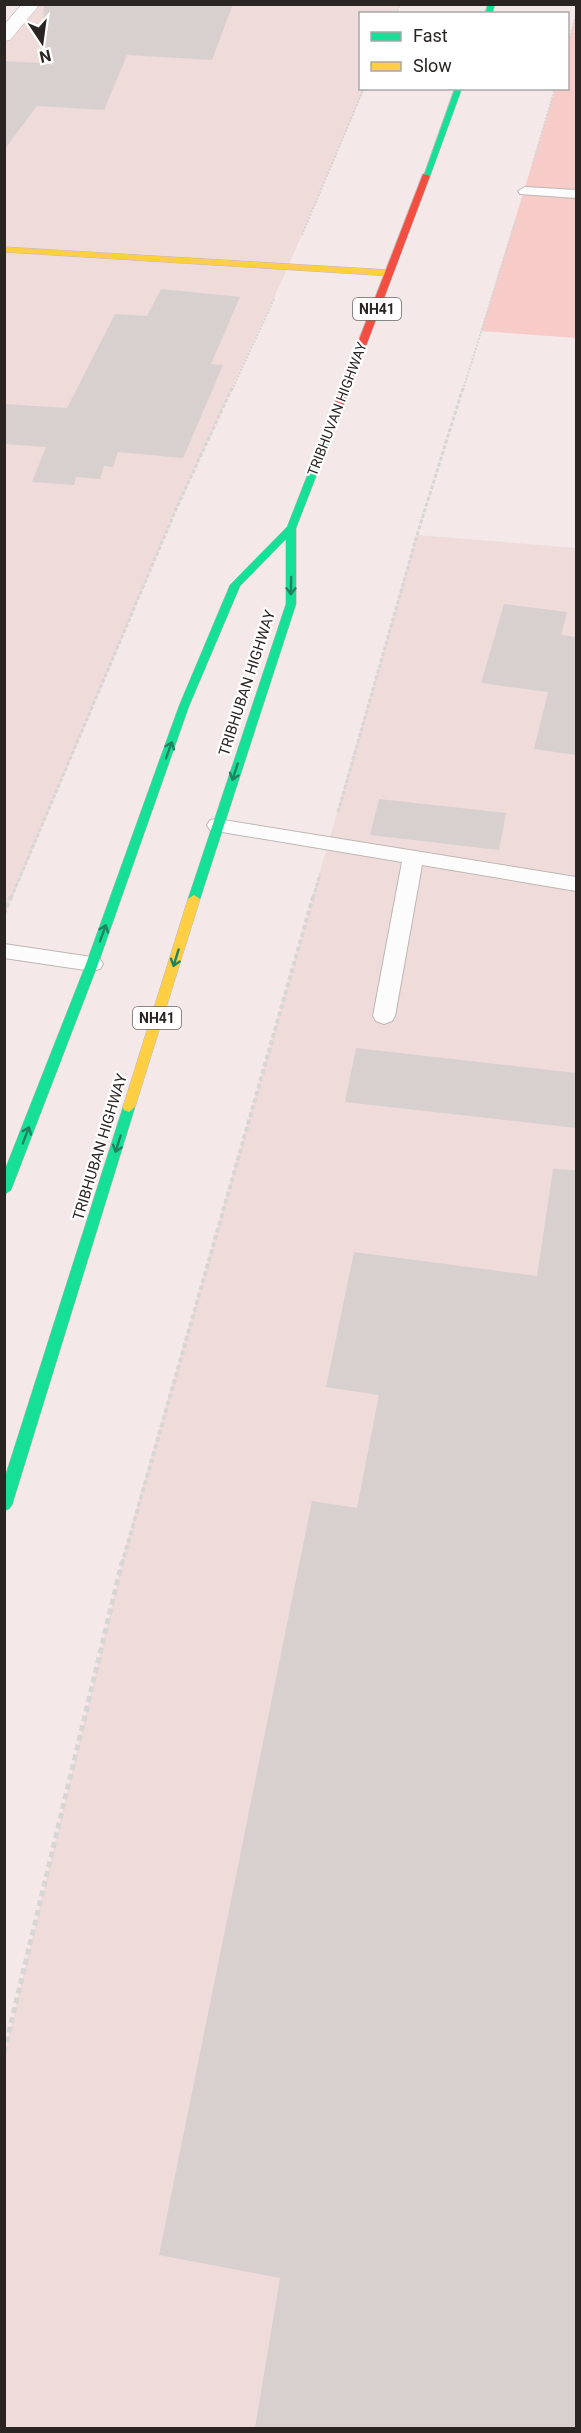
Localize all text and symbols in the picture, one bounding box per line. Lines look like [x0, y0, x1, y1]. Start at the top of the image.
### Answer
north arrow [12, 12, 72, 72]
legend [359, 12, 569, 90]
text: Fast [413, 25, 448, 46]
text: N [38, 46, 53, 67]
text: Slow [413, 55, 452, 76]
road number: NH41 [353, 298, 401, 320]
street label: TRIBHUVAN HIGHWAY [304, 339, 370, 478]
one-way arrow [285, 576, 297, 596]
street label: TRIBHUBAN HIGHWAY [215, 608, 279, 758]
one-way arrow [164, 741, 175, 760]
one-way arrow [229, 762, 240, 781]
one-way arrow [98, 924, 109, 943]
one-way arrow [170, 948, 181, 967]
road number: NH41 [133, 1007, 181, 1029]
street label: TRIBHUBAN HIGHWAY [69, 1071, 131, 1223]
one-way arrow [21, 1126, 32, 1145]
one-way arrow [112, 1134, 123, 1153]

